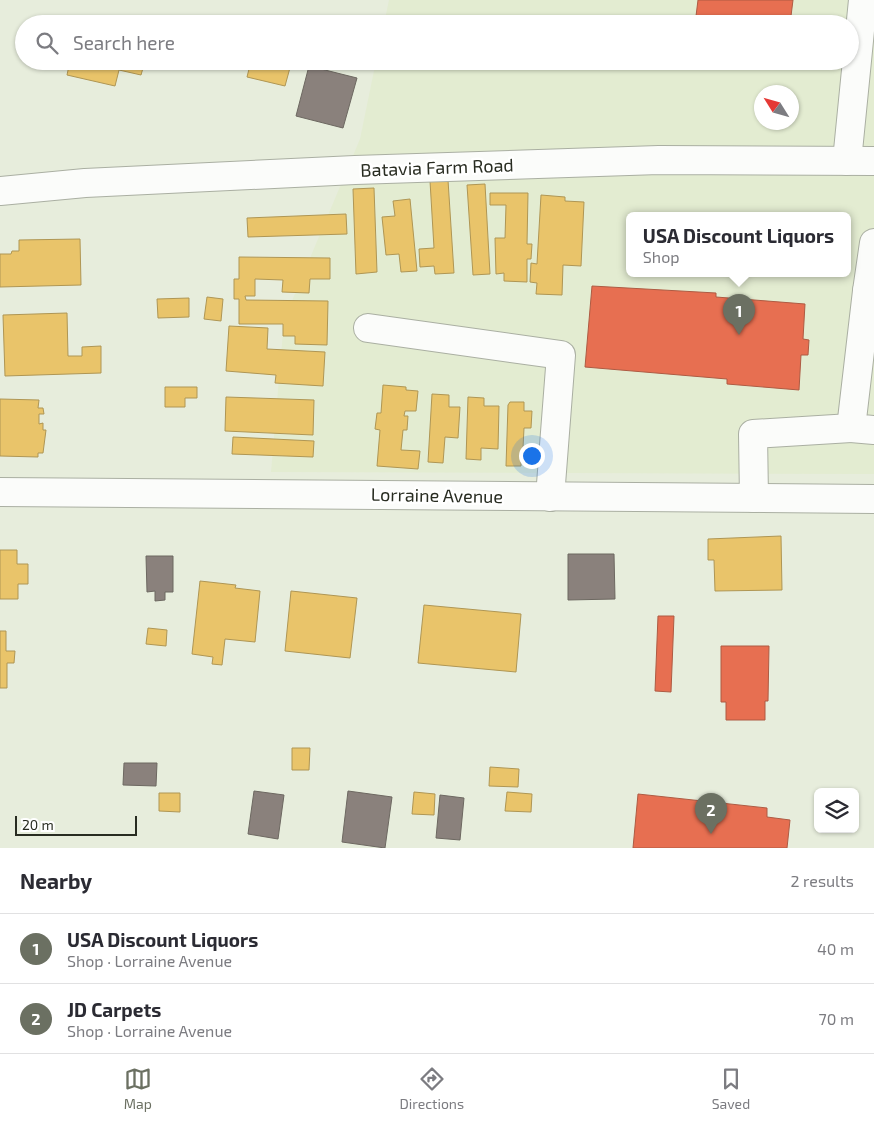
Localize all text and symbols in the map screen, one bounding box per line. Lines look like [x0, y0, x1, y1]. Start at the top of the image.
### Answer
search box [15, 15, 859, 70]
icon: search [33, 29, 61, 57]
text: Search here [73, 31, 175, 54]
north arrow [754, 85, 799, 130]
street label: Batavia Farm Road [360, 153, 514, 181]
popup [626, 212, 851, 277]
text: USA Discount Liquors [643, 224, 834, 247]
text: Shop [643, 247, 680, 266]
pin: 1 [723, 294, 755, 335]
your location [519, 443, 545, 469]
street label: Lorraine Avenue [371, 483, 503, 507]
map controls [814, 788, 859, 833]
button: layers [814, 788, 859, 833]
pin: 2 [695, 793, 727, 834]
scale bar [15, 813, 138, 836]
text: 20 m [22, 816, 54, 833]
text: Nearby [20, 868, 92, 893]
text: 2 results [791, 871, 854, 890]
text: USA Discount Liquors [67, 928, 258, 951]
text: 1 [33, 939, 39, 958]
text: 40 m [817, 939, 854, 958]
text: Shop · Lorraine Avenue [67, 951, 232, 970]
text: JD Carpets [67, 998, 161, 1021]
text: 2 [31, 1009, 41, 1028]
text: 70 m [819, 1009, 854, 1028]
text: Shop · Lorraine Avenue [67, 1021, 232, 1040]
tab: Map [124, 1065, 152, 1112]
tab: Directions [400, 1065, 464, 1112]
tab: Saved [712, 1065, 750, 1112]

